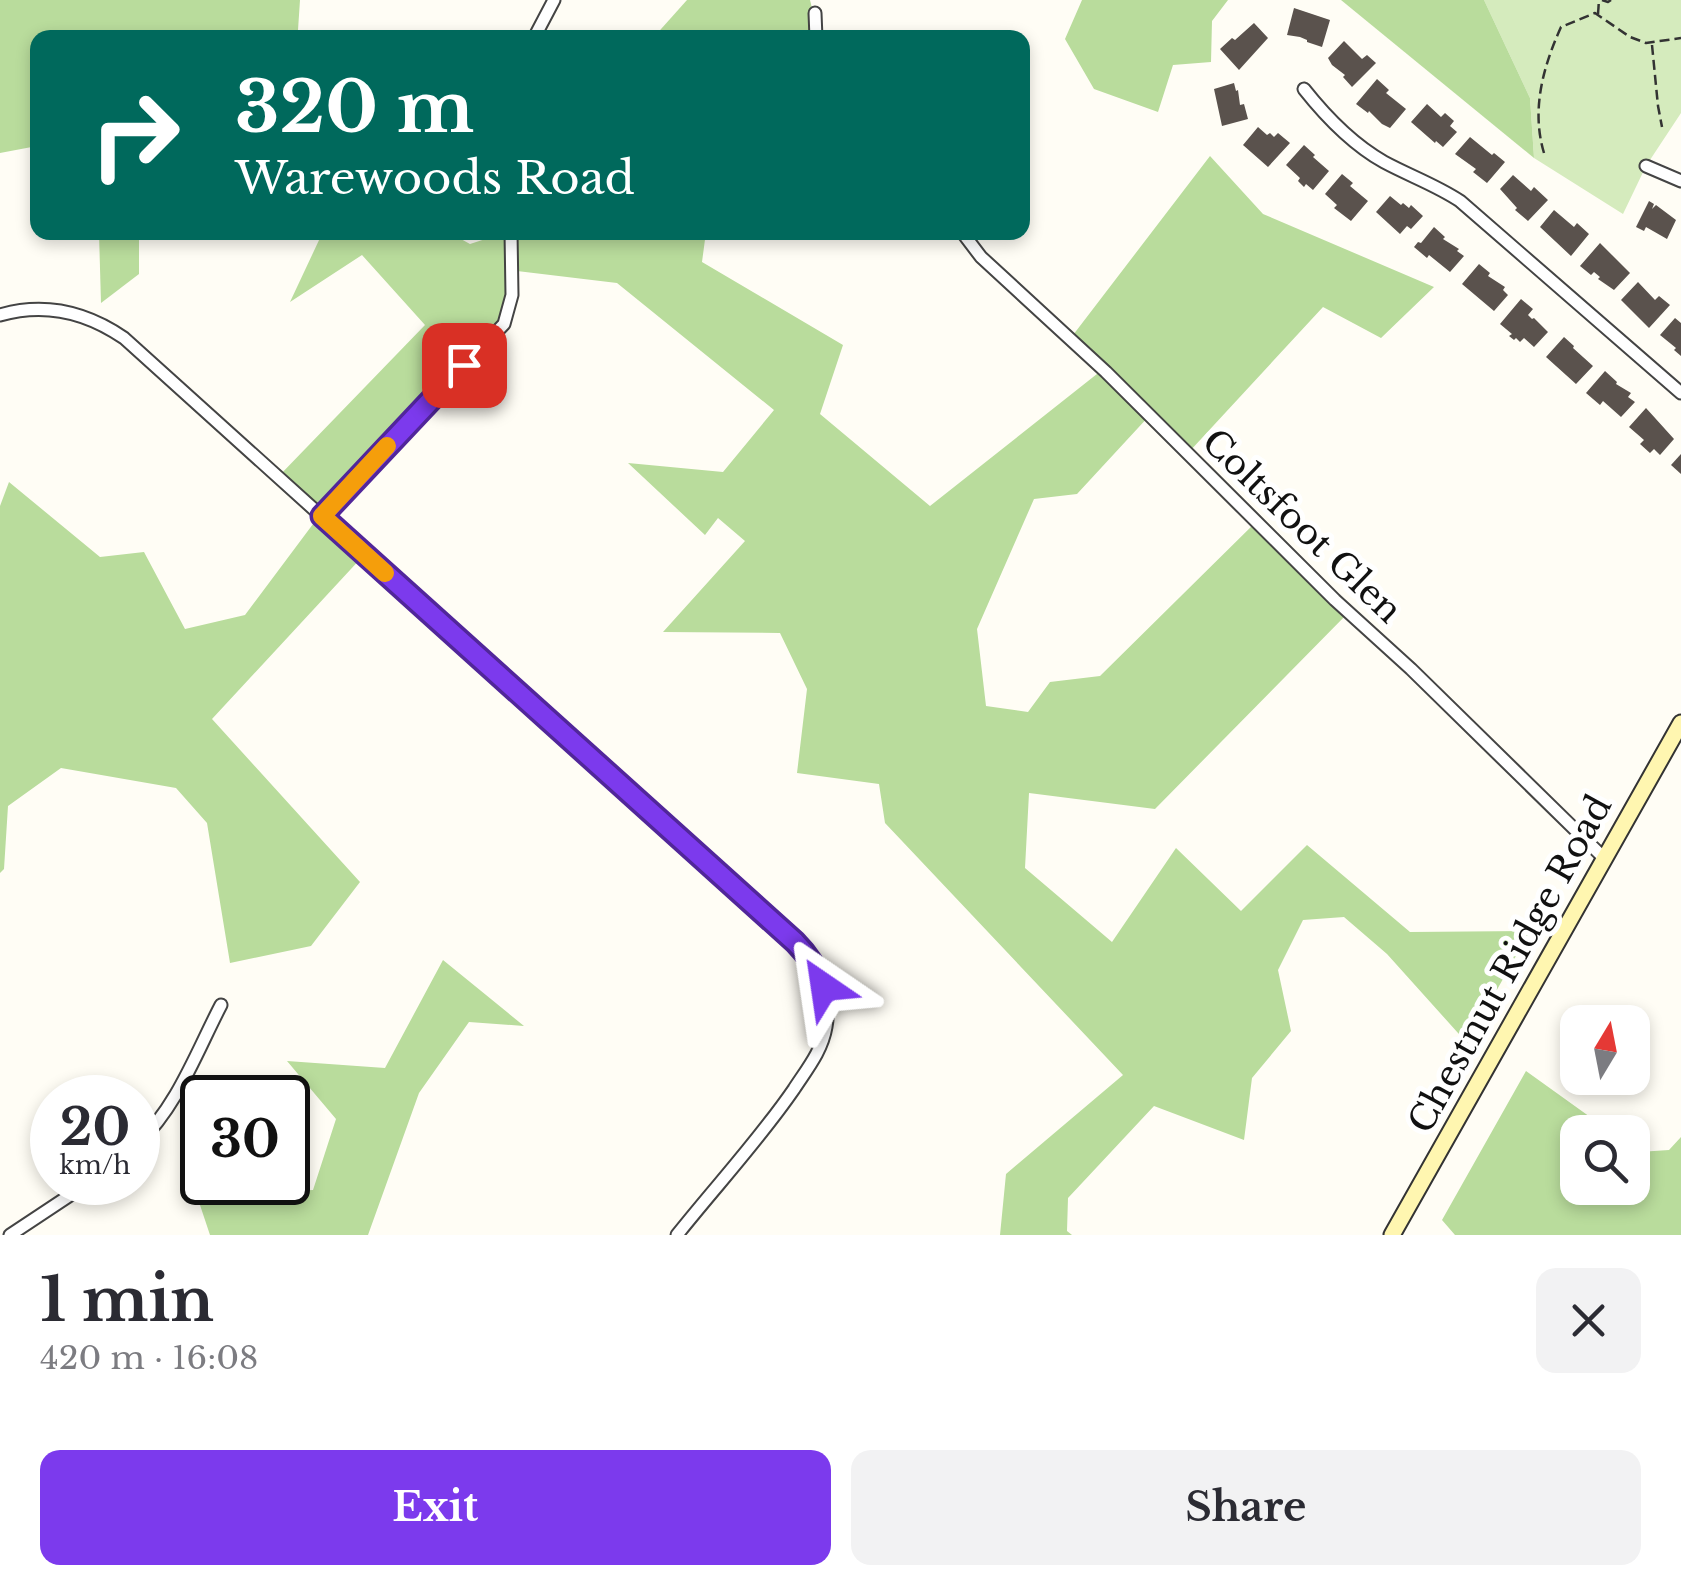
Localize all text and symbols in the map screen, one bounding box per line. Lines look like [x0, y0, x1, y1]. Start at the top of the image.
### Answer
text: 320 m [235, 64, 474, 151]
icon: right [70, 70, 200, 200]
text: Warewoods Road [235, 150, 635, 206]
pin [422, 323, 507, 408]
icon: arrive [437, 338, 492, 393]
street label: Coltsfoot Glen [1194, 420, 1411, 632]
street label: Chestnut Ridge Road [1399, 787, 1620, 1140]
position arrow [772, 935, 876, 1039]
north arrow [1560, 1005, 1650, 1095]
map controls [1560, 1005, 1650, 1205]
speed limit sign: 30 [180, 1075, 310, 1205]
text: 20 [60, 1096, 130, 1159]
button: search [1560, 1115, 1650, 1205]
text: km/h [60, 1150, 130, 1181]
text: 1 min [40, 1263, 214, 1337]
button: close [1536, 1268, 1641, 1373]
text: 420 m · 16:08 [40, 1338, 259, 1378]
button: Exit [40, 1450, 831, 1565]
button: Share [851, 1450, 1641, 1565]

